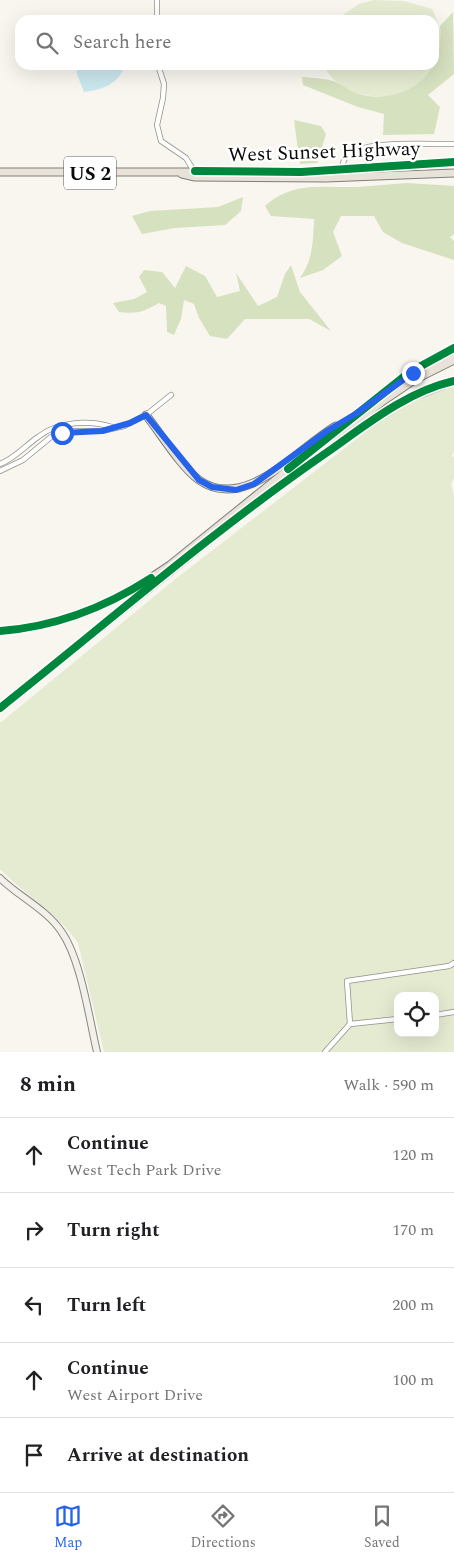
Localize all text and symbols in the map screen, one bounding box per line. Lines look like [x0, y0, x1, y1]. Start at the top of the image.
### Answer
search box [15, 15, 439, 70]
text: Search here [73, 28, 172, 57]
icon: search [33, 29, 61, 57]
street label: West Sunset Highway [227, 134, 422, 170]
road number: US 2 [64, 156, 116, 190]
route end [402, 362, 425, 385]
route start [51, 422, 74, 445]
map controls [394, 992, 439, 1037]
button: locate [394, 992, 439, 1037]
text: 8 min [20, 1069, 76, 1101]
text: Walk · 590 m [343, 1073, 434, 1097]
text: Continue [67, 1129, 149, 1158]
icon: ahead [20, 1141, 48, 1169]
text: 120 m [392, 1143, 434, 1167]
text: West Tech Park Drive [67, 1158, 221, 1182]
icon: right [20, 1216, 48, 1244]
text: Turn right [67, 1216, 160, 1245]
text: 170 m [392, 1218, 434, 1242]
icon: left [20, 1291, 48, 1319]
text: Turn left [67, 1291, 146, 1320]
text: 200 m [392, 1293, 434, 1317]
text: Continue [67, 1354, 149, 1383]
icon: ahead [20, 1366, 48, 1394]
text: 100 m [392, 1368, 434, 1392]
text: West Airport Drive [67, 1383, 203, 1407]
icon: arrive [20, 1441, 48, 1469]
text: Arrive at destination [67, 1441, 249, 1470]
tab: Map [54, 1502, 82, 1553]
tab: Directions [190, 1502, 256, 1553]
tab: Saved [364, 1502, 400, 1553]

